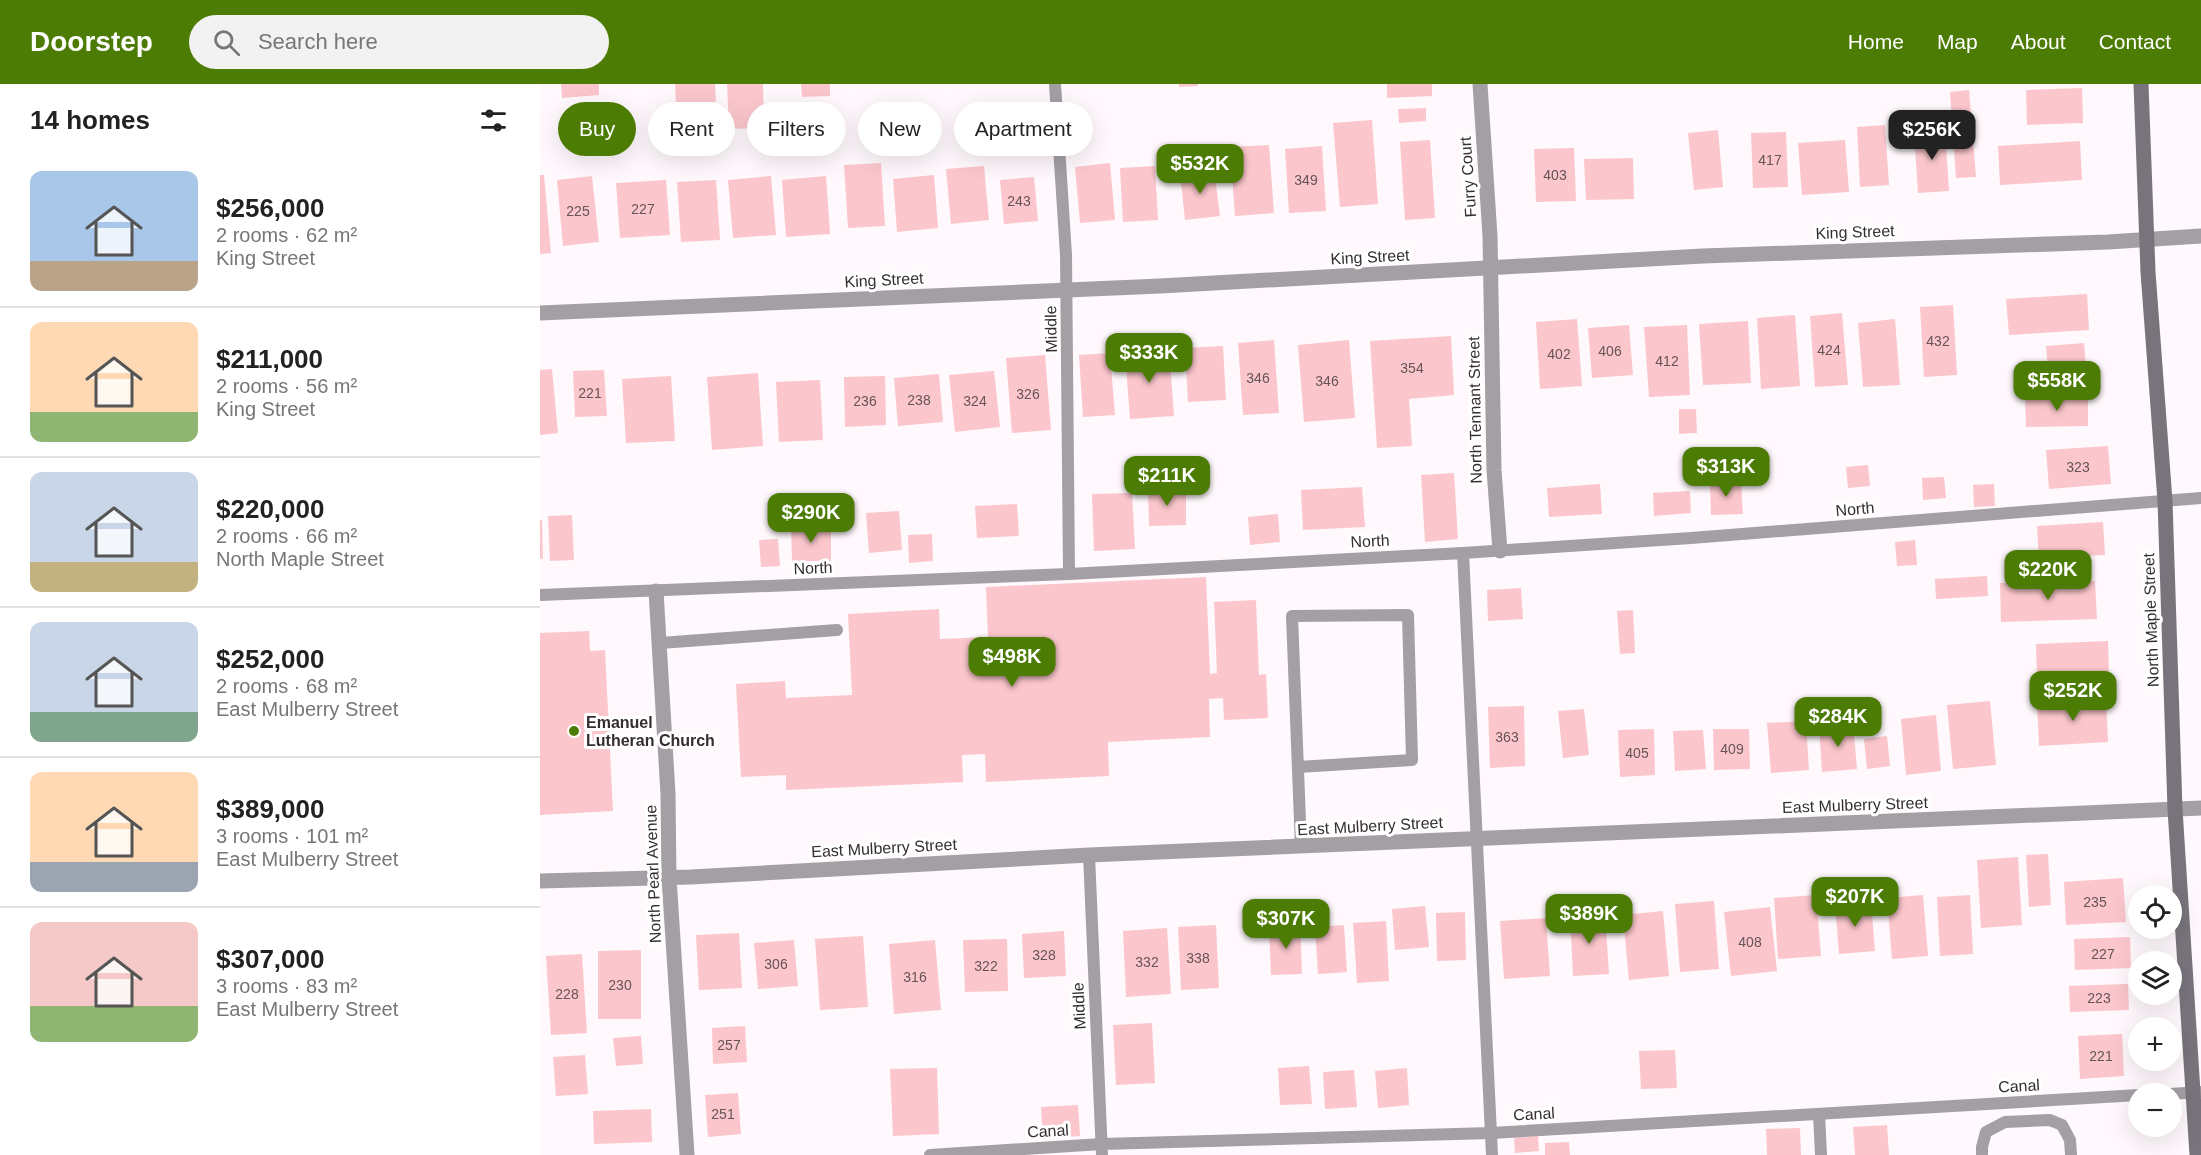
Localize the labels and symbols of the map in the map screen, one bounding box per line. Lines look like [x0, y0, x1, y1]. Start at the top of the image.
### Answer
pin: $256K [1890, 110, 1974, 161]
street label: Furry Court [1457, 136, 1479, 218]
pin: $532K [1158, 144, 1242, 195]
house number: 417 [1758, 152, 1782, 168]
house number: 403 [1543, 167, 1567, 183]
house number: 349 [1294, 172, 1318, 188]
house number: 243 [1007, 193, 1031, 209]
house number: 227 [631, 201, 655, 217]
house number: 225 [566, 203, 590, 219]
street label: King Street [1815, 222, 1895, 242]
street label: King Street [1330, 246, 1411, 268]
street label: King Street [844, 269, 925, 291]
street label: Middle [1042, 305, 1060, 353]
pin: $333K [1107, 333, 1191, 384]
house number: 432 [1926, 333, 1950, 349]
street label: North Tennant Street [1465, 336, 1485, 484]
house number: 424 [1817, 342, 1841, 358]
house number: 406 [1598, 343, 1622, 359]
house number: 402 [1547, 346, 1571, 362]
house number: 412 [1655, 353, 1679, 369]
house number: 354 [1400, 360, 1424, 376]
pin: $558K [2015, 361, 2099, 412]
house number: 346 [1246, 370, 1270, 386]
house number: 346 [1315, 373, 1339, 389]
house number: 221 [578, 385, 602, 401]
house number: 326 [1016, 386, 1040, 402]
house number: 238 [907, 392, 931, 408]
house number: 236 [853, 393, 877, 409]
house number: 324 [963, 393, 987, 409]
pin: $313K [1684, 447, 1768, 498]
pin: $211K [1125, 456, 1209, 507]
house number: 323 [2066, 459, 2090, 475]
pin: $290K [769, 493, 853, 544]
street label: North [1835, 499, 1875, 519]
street label: North [1350, 531, 1390, 551]
pin: $220K [2006, 550, 2090, 601]
street label: North Maple Street [2140, 552, 2162, 687]
street label: North [793, 559, 833, 577]
pin: $498K [970, 637, 1054, 688]
pin: $252K [2031, 671, 2115, 722]
pin: $284K [1796, 697, 1880, 748]
place label: Emanuel Lutheran Church [586, 714, 715, 749]
marker: Emanuel Lutheran Church [567, 724, 581, 738]
house number: 363 [1495, 729, 1519, 745]
house number: 409 [1720, 741, 1744, 757]
house number: 405 [1625, 745, 1649, 761]
street label: East Mulberry Street [1782, 794, 1929, 816]
street label: North Pearl Avenue [642, 804, 664, 943]
street label: East Mulberry Street [1297, 814, 1444, 838]
street label: East Mulberry Street [811, 836, 958, 860]
pin: $207K [1813, 877, 1897, 928]
pin: $389K [1547, 894, 1631, 945]
house number: 235 [2083, 894, 2107, 910]
pin: $307K [1244, 899, 1328, 950]
house number: 408 [1738, 934, 1762, 950]
house number: 227 [2091, 946, 2115, 962]
house number: 328 [1032, 947, 1056, 963]
house number: 338 [1186, 950, 1210, 966]
house number: 332 [1135, 954, 1159, 970]
house number: 306 [764, 956, 788, 972]
house number: 322 [974, 958, 998, 974]
house number: 316 [903, 969, 927, 985]
house number: 230 [608, 977, 632, 993]
street label: Middle [1069, 982, 1089, 1030]
house number: 228 [555, 986, 579, 1002]
house number: 223 [2087, 990, 2111, 1006]
house number: 257 [717, 1037, 741, 1053]
house number: 221 [2089, 1048, 2113, 1064]
street label: Canal [1998, 1076, 2040, 1096]
street label: Canal [1513, 1104, 1555, 1124]
house number: 251 [711, 1106, 735, 1122]
street label: Canal [1027, 1121, 1069, 1141]

